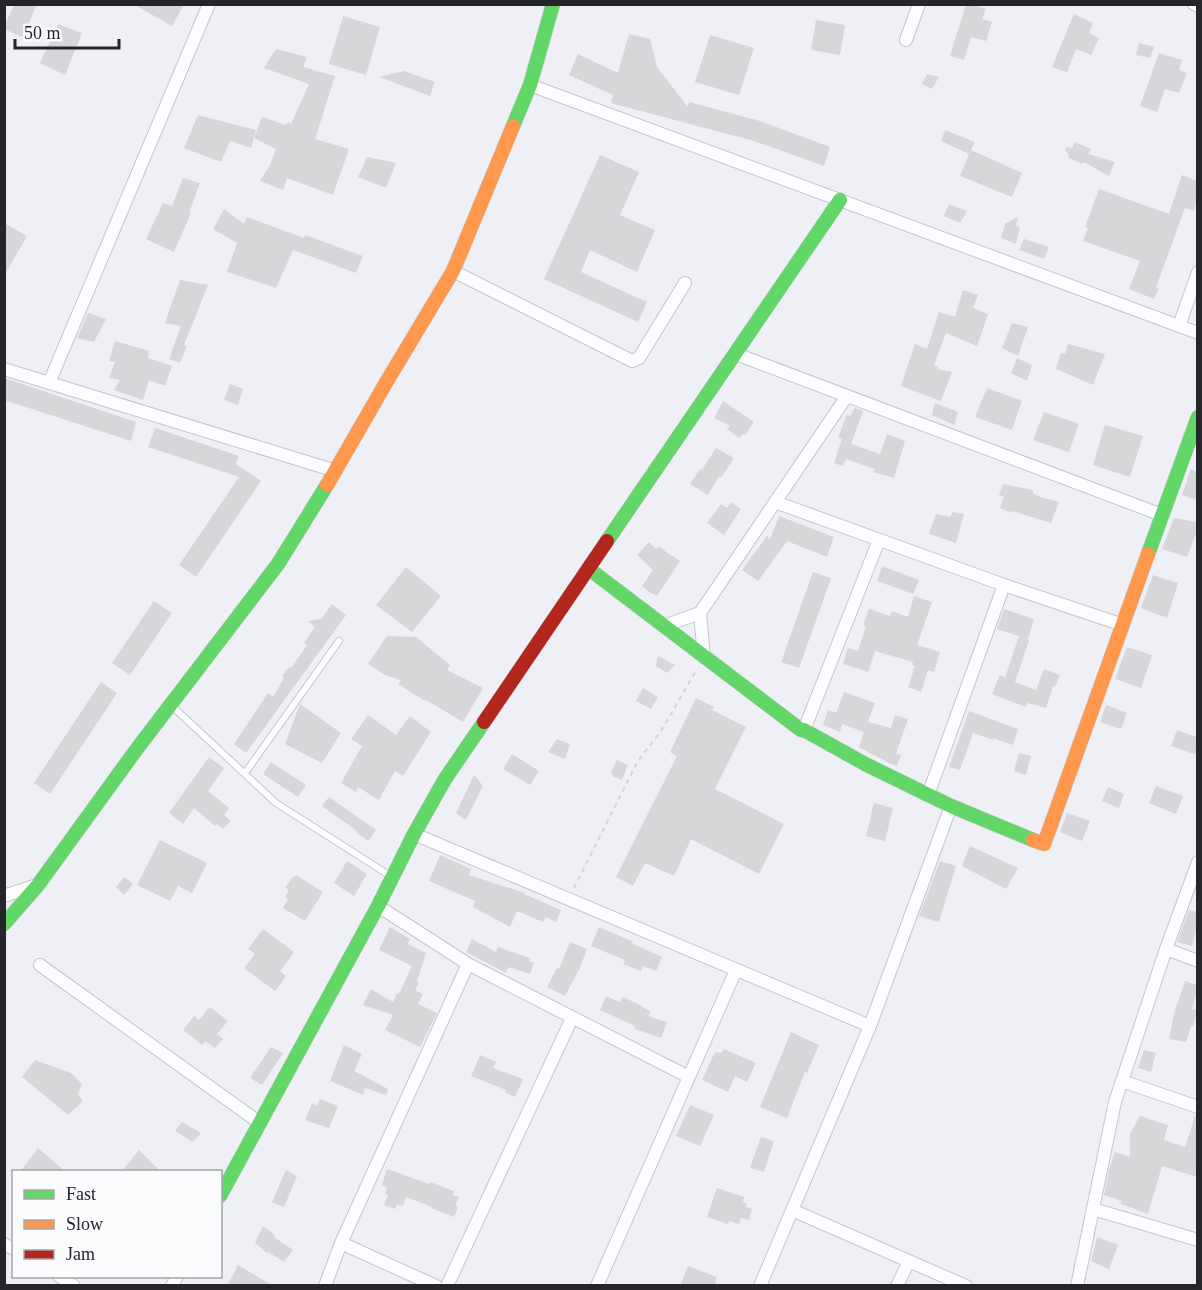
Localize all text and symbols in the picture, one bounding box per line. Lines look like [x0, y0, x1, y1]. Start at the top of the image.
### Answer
scale bar [15, 12, 118, 50]
text: 50 m [24, 23, 61, 43]
legend [12, 1170, 222, 1278]
text: Fast [66, 1184, 96, 1204]
text: Slow [66, 1214, 103, 1234]
text: Jam [66, 1244, 95, 1264]

